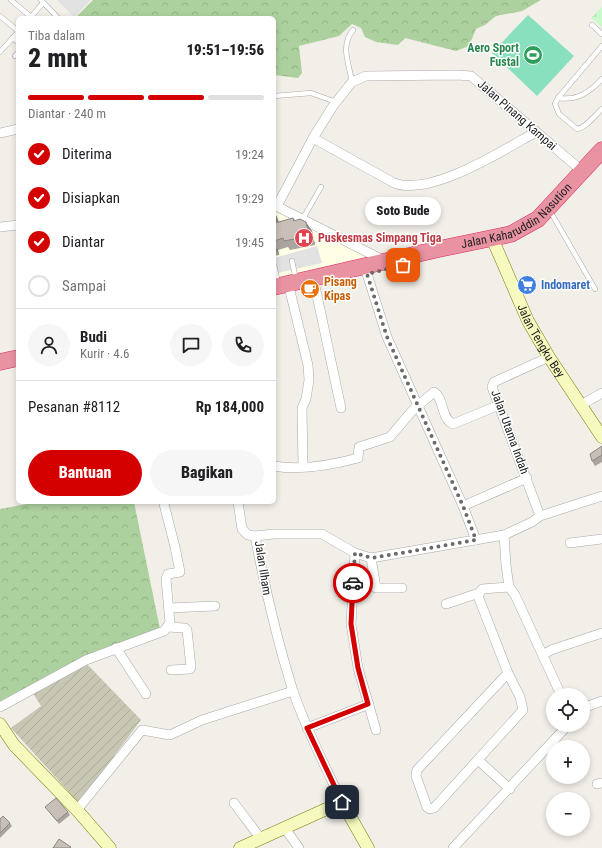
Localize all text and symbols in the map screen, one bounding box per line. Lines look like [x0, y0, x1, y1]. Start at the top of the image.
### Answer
text: Tiba dalam [28, 28, 85, 43]
text: 19:51–19:56 [186, 41, 264, 59]
place label: Aero Sport Fustal [467, 41, 519, 69]
text: 2 mnt [28, 43, 87, 73]
sports icon: Aero Sport Fustal [522, 44, 544, 66]
street label: Jalan Pinang Kampai [475, 77, 559, 153]
text: Diantar · 240 m [28, 106, 106, 121]
icon: check [28, 143, 50, 165]
text: Diterima [62, 145, 112, 163]
text: 19:24 [235, 147, 264, 162]
street label: Jalan Kaharuddin Nasution [460, 180, 575, 251]
icon: check [28, 187, 50, 209]
text: Disiapkan [62, 189, 120, 207]
text: 19:29 [235, 191, 264, 206]
callout: Soto Bude [365, 197, 441, 225]
text: Soto Bude [376, 203, 430, 218]
hospital icon: Puskesmas Simpang Tiga [293, 227, 315, 249]
icon: check [28, 231, 50, 253]
place label: Puskesmas Simpang Tiga [318, 231, 442, 245]
text: Diantar [62, 233, 105, 251]
text: 19:45 [235, 235, 264, 250]
pin [386, 248, 420, 282]
icon: bag [392, 254, 414, 276]
supermarket icon: Indomaret [516, 274, 538, 296]
place label: Pisang Kipas [324, 275, 357, 303]
text: Sampai [62, 277, 106, 295]
cafe icon: Pisang Kipas [299, 278, 321, 300]
place label: Indomaret [541, 278, 590, 292]
street label: Jalan Tengku Bey [515, 302, 568, 380]
button: person [28, 324, 70, 366]
button: chat [170, 324, 212, 366]
button: phone [222, 324, 264, 366]
text: Budi [80, 328, 107, 346]
text: Kurir · 4.6 [80, 346, 130, 361]
street label: Jalan Utama Indah [488, 388, 532, 476]
text: Pesanan #8112 [28, 398, 120, 416]
text: Rp 184,000 [196, 398, 264, 416]
button: Bantuan [28, 450, 142, 496]
button: Bagikan [150, 450, 264, 496]
street label: Jalan Ilham [252, 540, 274, 596]
courier [333, 563, 373, 603]
icon: car [342, 572, 364, 594]
map controls [546, 688, 590, 836]
button: locate [546, 688, 590, 732]
button: + [546, 740, 590, 784]
pin [325, 785, 359, 819]
icon: home [331, 791, 353, 813]
button: − [546, 792, 590, 836]

